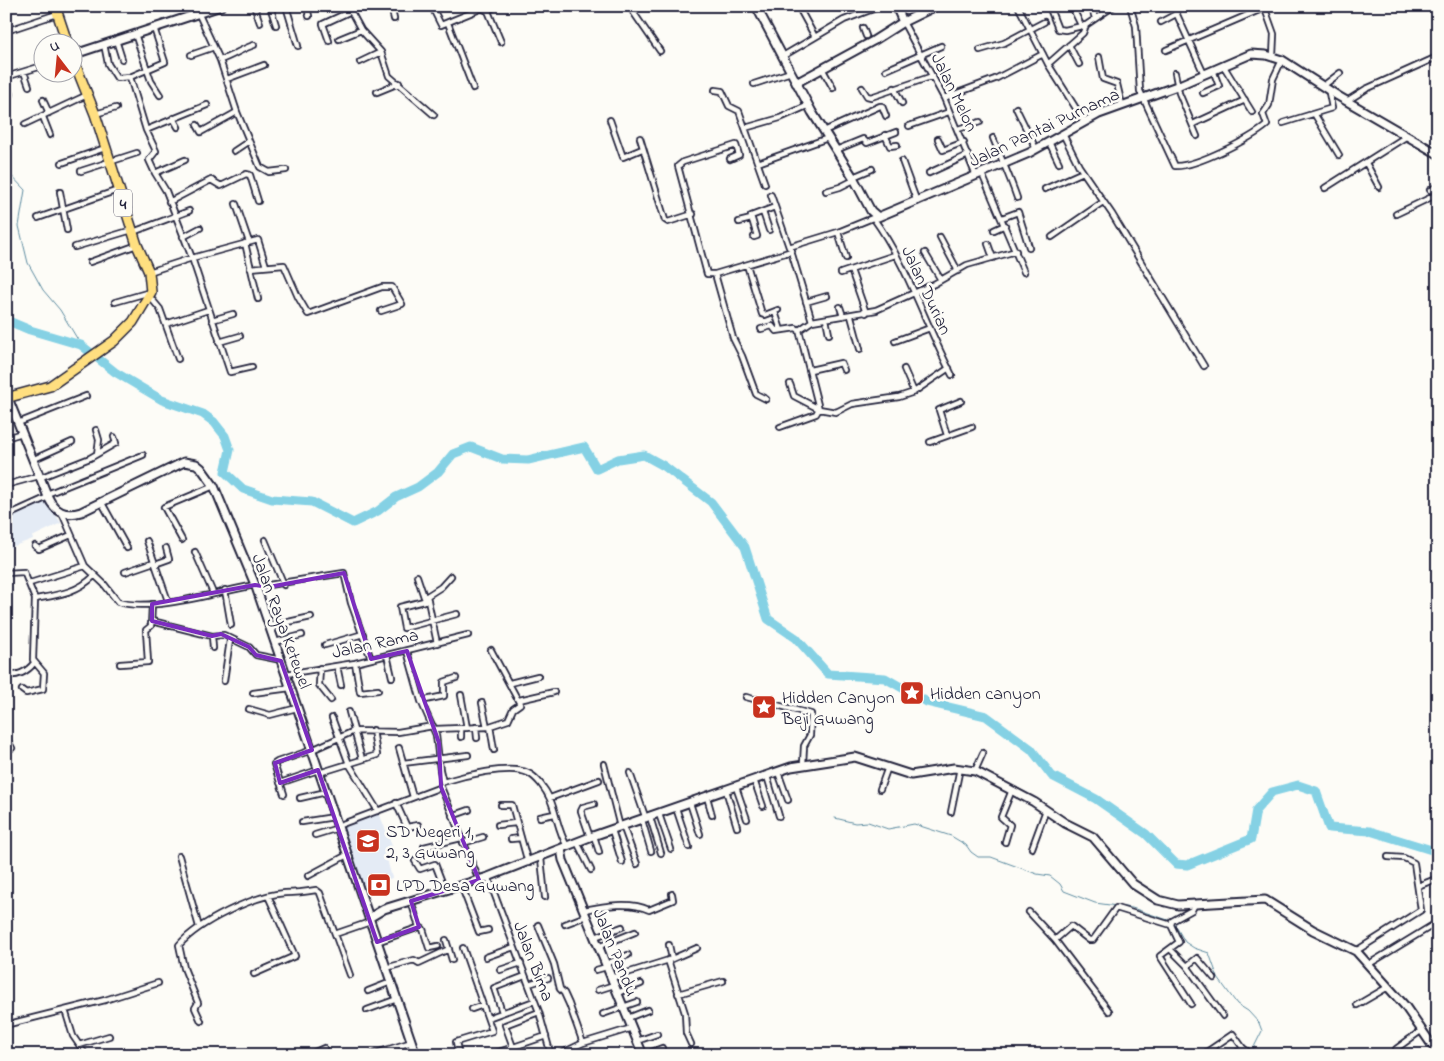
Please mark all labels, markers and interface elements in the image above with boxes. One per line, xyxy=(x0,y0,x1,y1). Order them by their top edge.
north arrow xyxy=(32,32,82,82)
text: U xyxy=(48,36,62,58)
street label: Jalan Melon xyxy=(923,49,984,137)
street label: Jalan Pantai Purnama xyxy=(965,82,1124,175)
road number: 4 xyxy=(114,190,132,217)
street label: Jalan Durian xyxy=(893,242,957,340)
street label: Jalan Raya Ketewel xyxy=(244,550,317,693)
street label: Jalan Rama xyxy=(330,623,421,667)
place icon: Hidden canyon xyxy=(899,680,925,706)
place label: Hidden canyon xyxy=(930,682,1041,708)
place label: Hidden Canyon Beji Guwang xyxy=(781,686,895,734)
place icon: Hidden Canyon Beji Guwang xyxy=(751,694,777,720)
place label: SD Negeri 1, 2, 3 Guwang xyxy=(386,820,475,868)
school or university icon: SD Negeri 1, 2, 3 Guwang xyxy=(355,828,381,854)
bank icon: LPD Desa Guwang xyxy=(366,872,392,898)
place label: LPD Desa Guwang xyxy=(396,874,534,901)
street label: Jalan Pandu xyxy=(585,905,644,1001)
street label: Jalan Bima xyxy=(505,918,559,1005)

